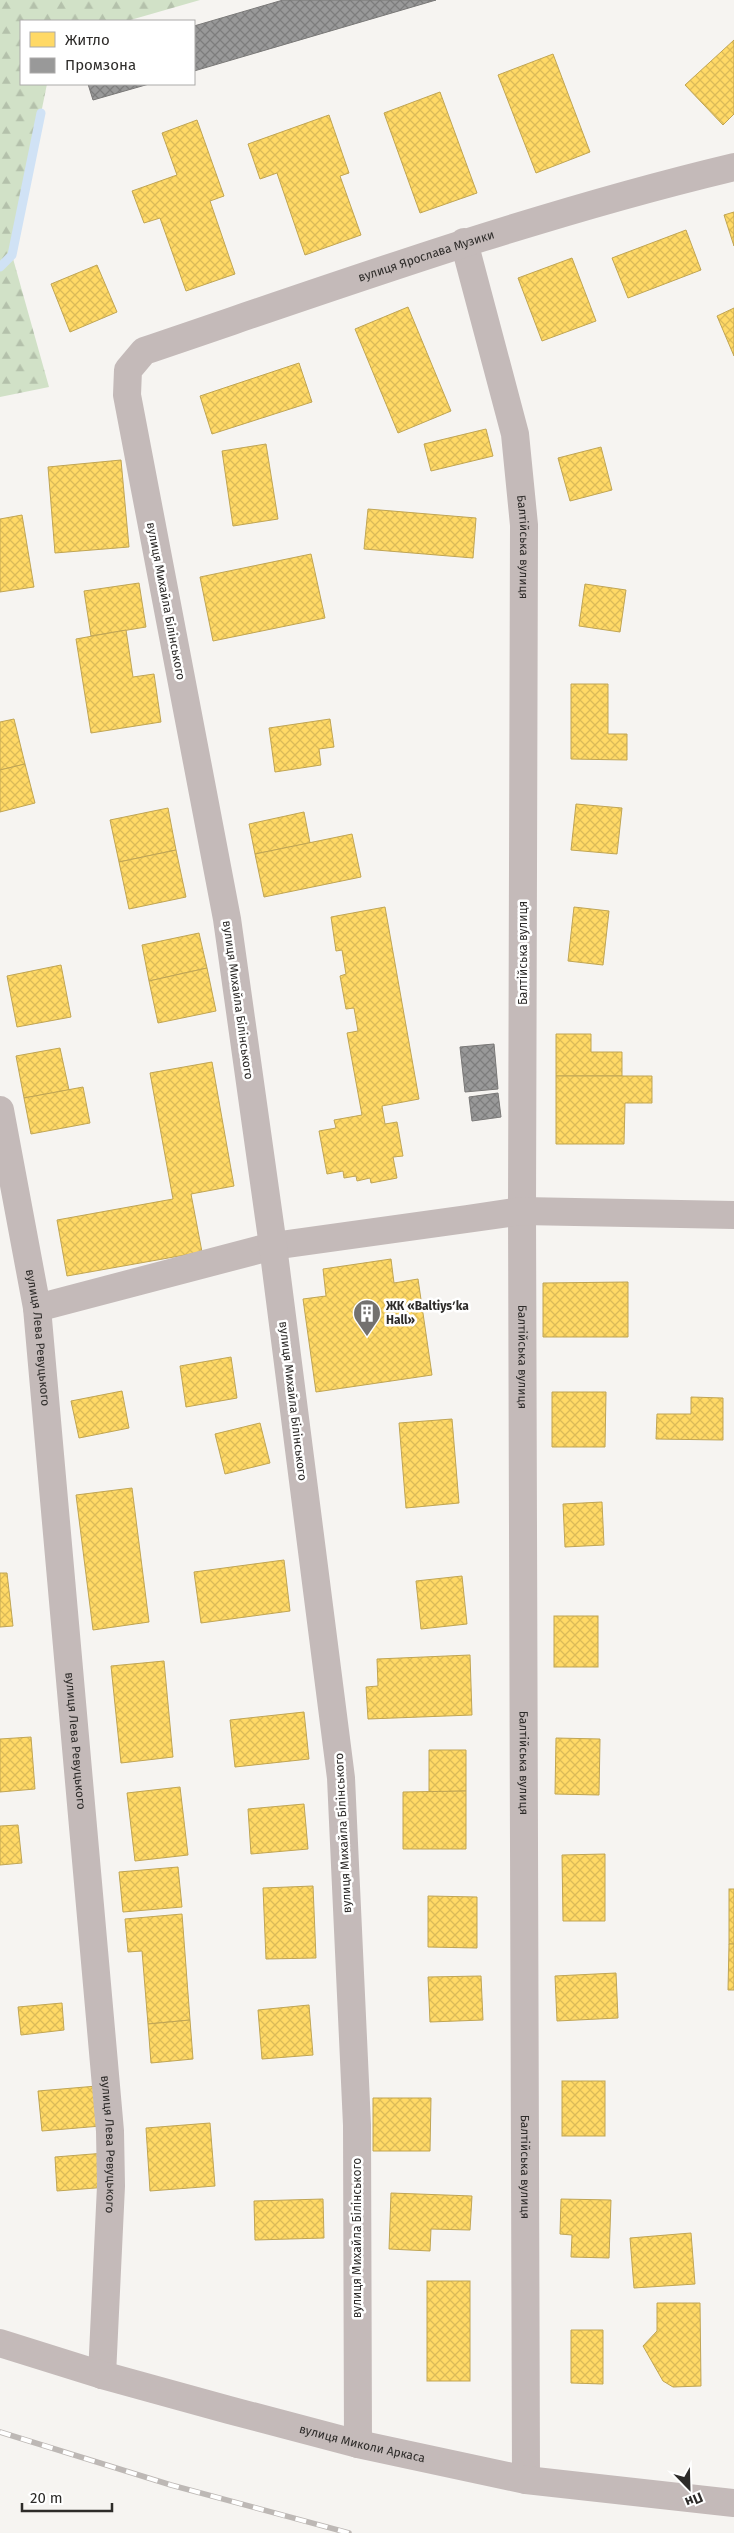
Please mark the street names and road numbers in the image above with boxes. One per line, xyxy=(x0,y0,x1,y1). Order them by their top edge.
street label: вулиця Ярослава Музики xyxy=(356,227,496,285)
street label: Балтійська вулиця xyxy=(514,494,531,599)
street label: вулиця Михайла Білінського xyxy=(144,521,188,681)
street label: Балтійська вулиця xyxy=(516,901,530,1005)
street label: вулиця Михайла Білінського xyxy=(220,920,256,1080)
street label: вулиця Лева Ревуцького xyxy=(23,1268,53,1407)
street label: Балтійська вулиця xyxy=(515,1305,530,1409)
street label: вулиця Михайла Білінського xyxy=(276,1321,310,1481)
street label: вулиця Лева Ревуцького xyxy=(62,1671,88,1810)
street label: Балтійська вулиця xyxy=(517,1711,531,1815)
street label: вулиця Михайла Білінського xyxy=(332,1753,354,1913)
street label: вулиця Лева Ревуцького xyxy=(98,2075,118,2214)
street label: Балтійська вулиця xyxy=(518,2115,532,2219)
street label: вулиця Михайла Білінського xyxy=(350,2158,364,2318)
street label: вулиця Миколи Аркаса xyxy=(298,2422,426,2465)

